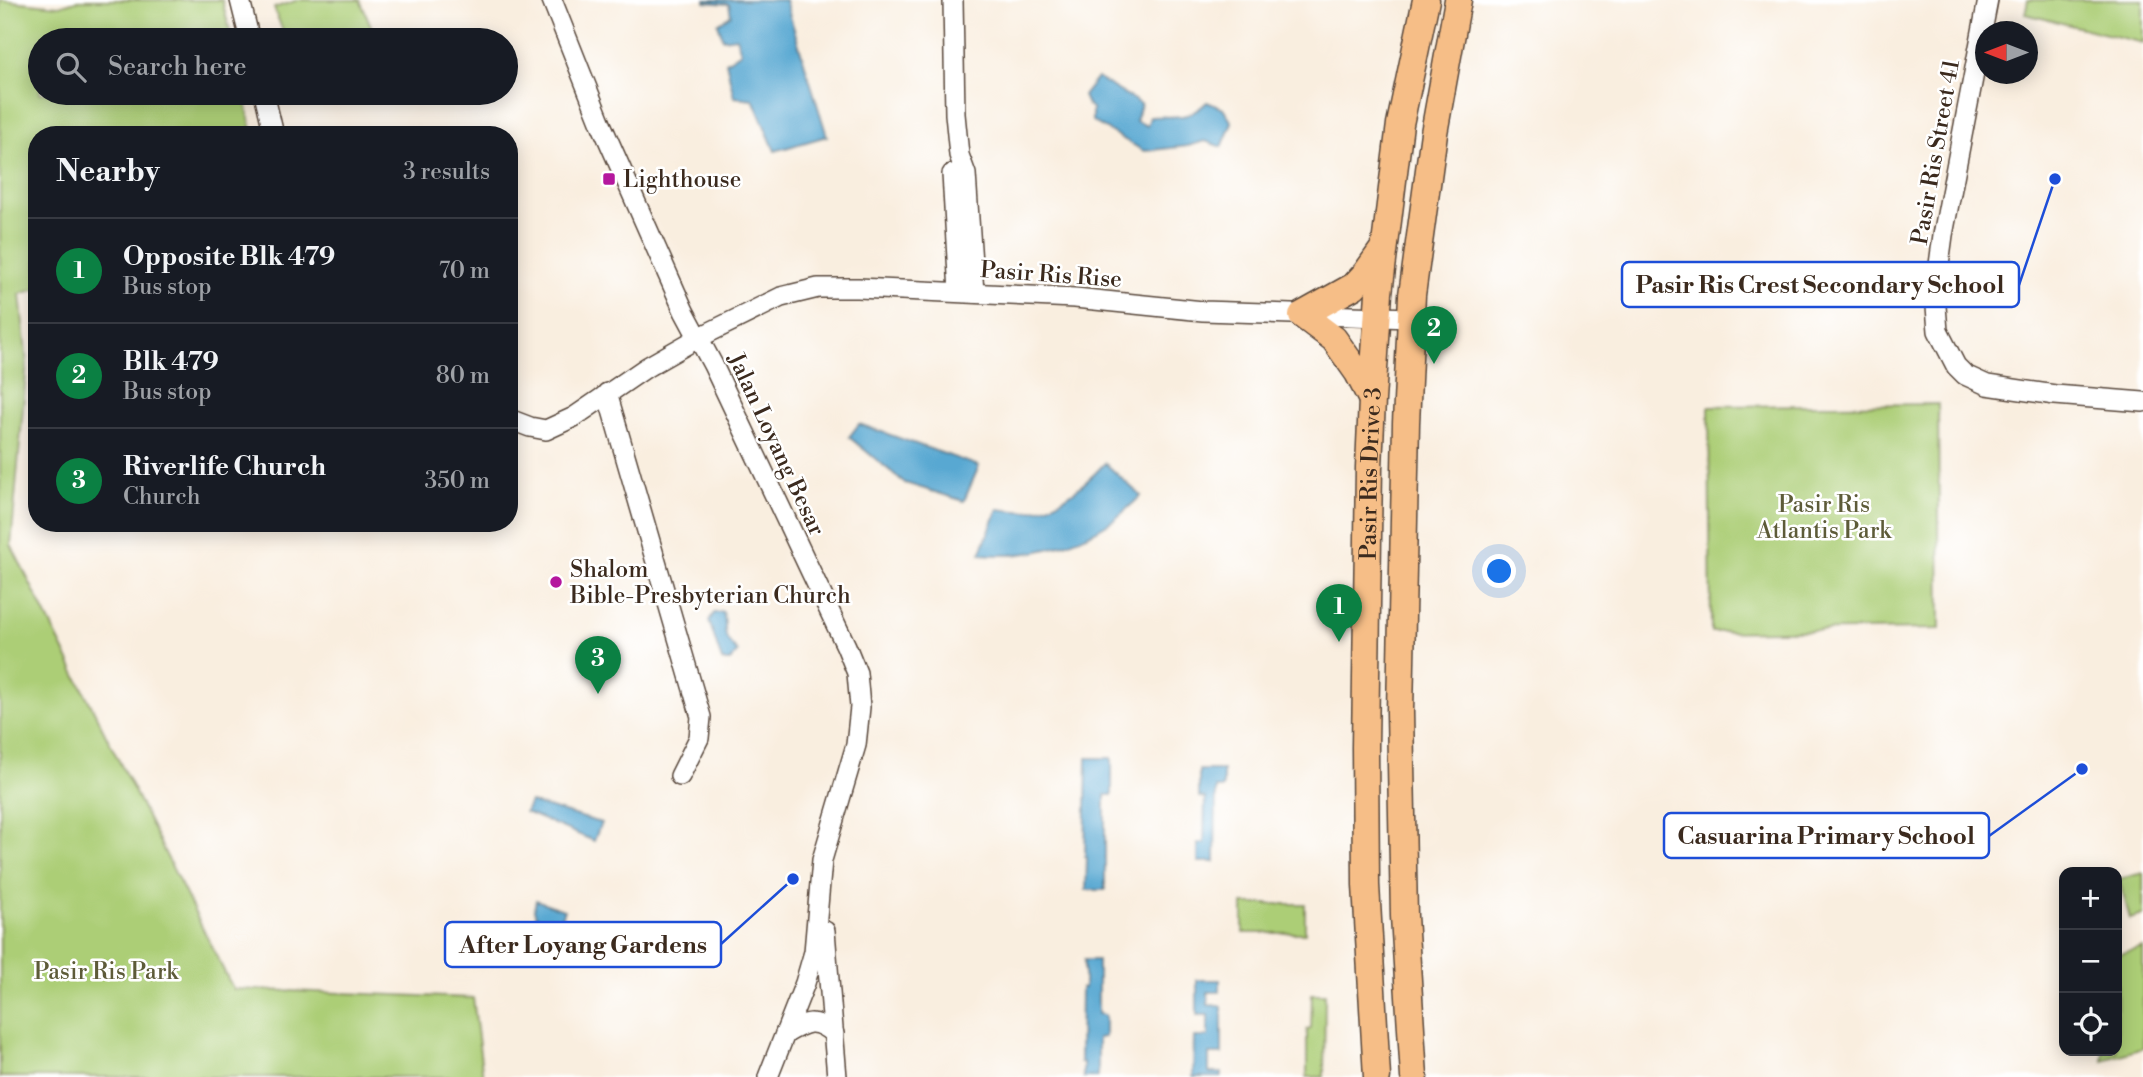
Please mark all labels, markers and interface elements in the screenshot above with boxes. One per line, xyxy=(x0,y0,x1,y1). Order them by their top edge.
north arrow xyxy=(1975,21,2038,84)
search box xyxy=(28,28,518,105)
icon: search xyxy=(52,48,90,86)
text: Search here xyxy=(108,51,247,83)
street label: Pasir Ris Street 41 xyxy=(1906,57,1966,247)
text: Nearby xyxy=(56,153,160,191)
text: 3 results xyxy=(403,158,490,186)
place label: Lighthouse xyxy=(623,166,741,194)
marker: Lighthouse xyxy=(601,171,617,187)
text: Opposite Blk 479 xyxy=(123,241,335,273)
street label: Pasir Ris Rise xyxy=(979,256,1123,294)
text: 1 xyxy=(73,257,85,285)
text: 70 m xyxy=(439,257,490,285)
callout: Pasir Ris Crest Secondary School xyxy=(1622,262,2019,307)
text: Pasir Ris Crest Secondary School xyxy=(1636,271,2005,301)
text: Bus stop xyxy=(123,273,211,301)
pin: 2 xyxy=(1411,306,1457,364)
text: Blk 479 xyxy=(123,346,219,378)
street label: Jalan Loyang Besar xyxy=(721,348,831,540)
text: 2 xyxy=(72,362,86,390)
text: 80 m xyxy=(436,362,490,390)
text: Bus stop xyxy=(123,378,211,406)
street label: Pasir Ris Drive 3 xyxy=(1355,386,1388,560)
text: Riverlife Church xyxy=(123,451,326,483)
text: 3 xyxy=(72,467,86,495)
text: 350 m xyxy=(424,467,490,495)
text: Church xyxy=(123,483,200,511)
park label: Pasir Ris Atlantis Park xyxy=(1756,491,1892,545)
your location xyxy=(1482,554,1516,588)
place label: Shalom Bible-Presbyterian Church xyxy=(569,556,851,610)
marker: Shalom Bible-Presbyterian Church xyxy=(548,574,564,590)
pin: 1 xyxy=(1316,584,1362,642)
pin: 3 xyxy=(575,636,621,694)
callout: Casuarina Primary School xyxy=(1664,813,1989,858)
text: Casuarina Primary School xyxy=(1677,822,1975,852)
map controls xyxy=(2059,867,2122,1056)
button: + xyxy=(2059,867,2122,930)
callout: After Loyang Gardens xyxy=(445,922,721,967)
button: − xyxy=(2059,930,2122,993)
text: After Loyang Gardens xyxy=(458,931,707,961)
park label: Pasir Ris Park xyxy=(34,958,179,986)
button: locate xyxy=(2059,993,2122,1056)

